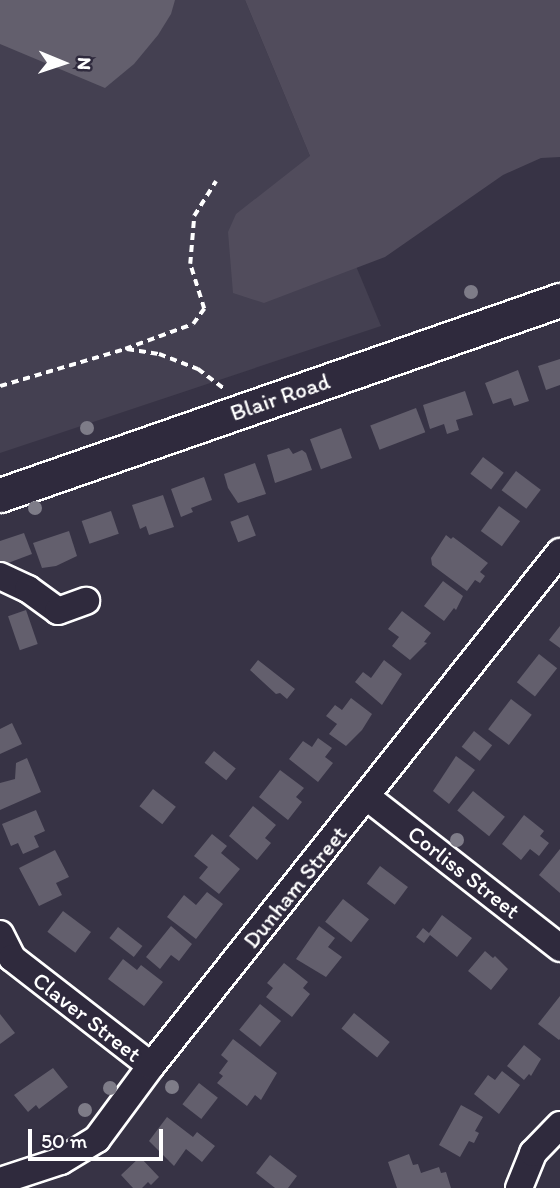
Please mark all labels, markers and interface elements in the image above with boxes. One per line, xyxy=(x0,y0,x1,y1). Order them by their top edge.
north arrow xyxy=(28,28,98,98)
text: N xyxy=(73,57,96,71)
street label: Blair Road xyxy=(227,367,333,427)
street label: Dunham Street xyxy=(237,820,353,954)
street label: Corliss Street xyxy=(402,820,526,924)
street label: Claver Street xyxy=(27,966,147,1068)
scale bar xyxy=(32,1114,166,1158)
text: 50 m xyxy=(41,1128,87,1153)

